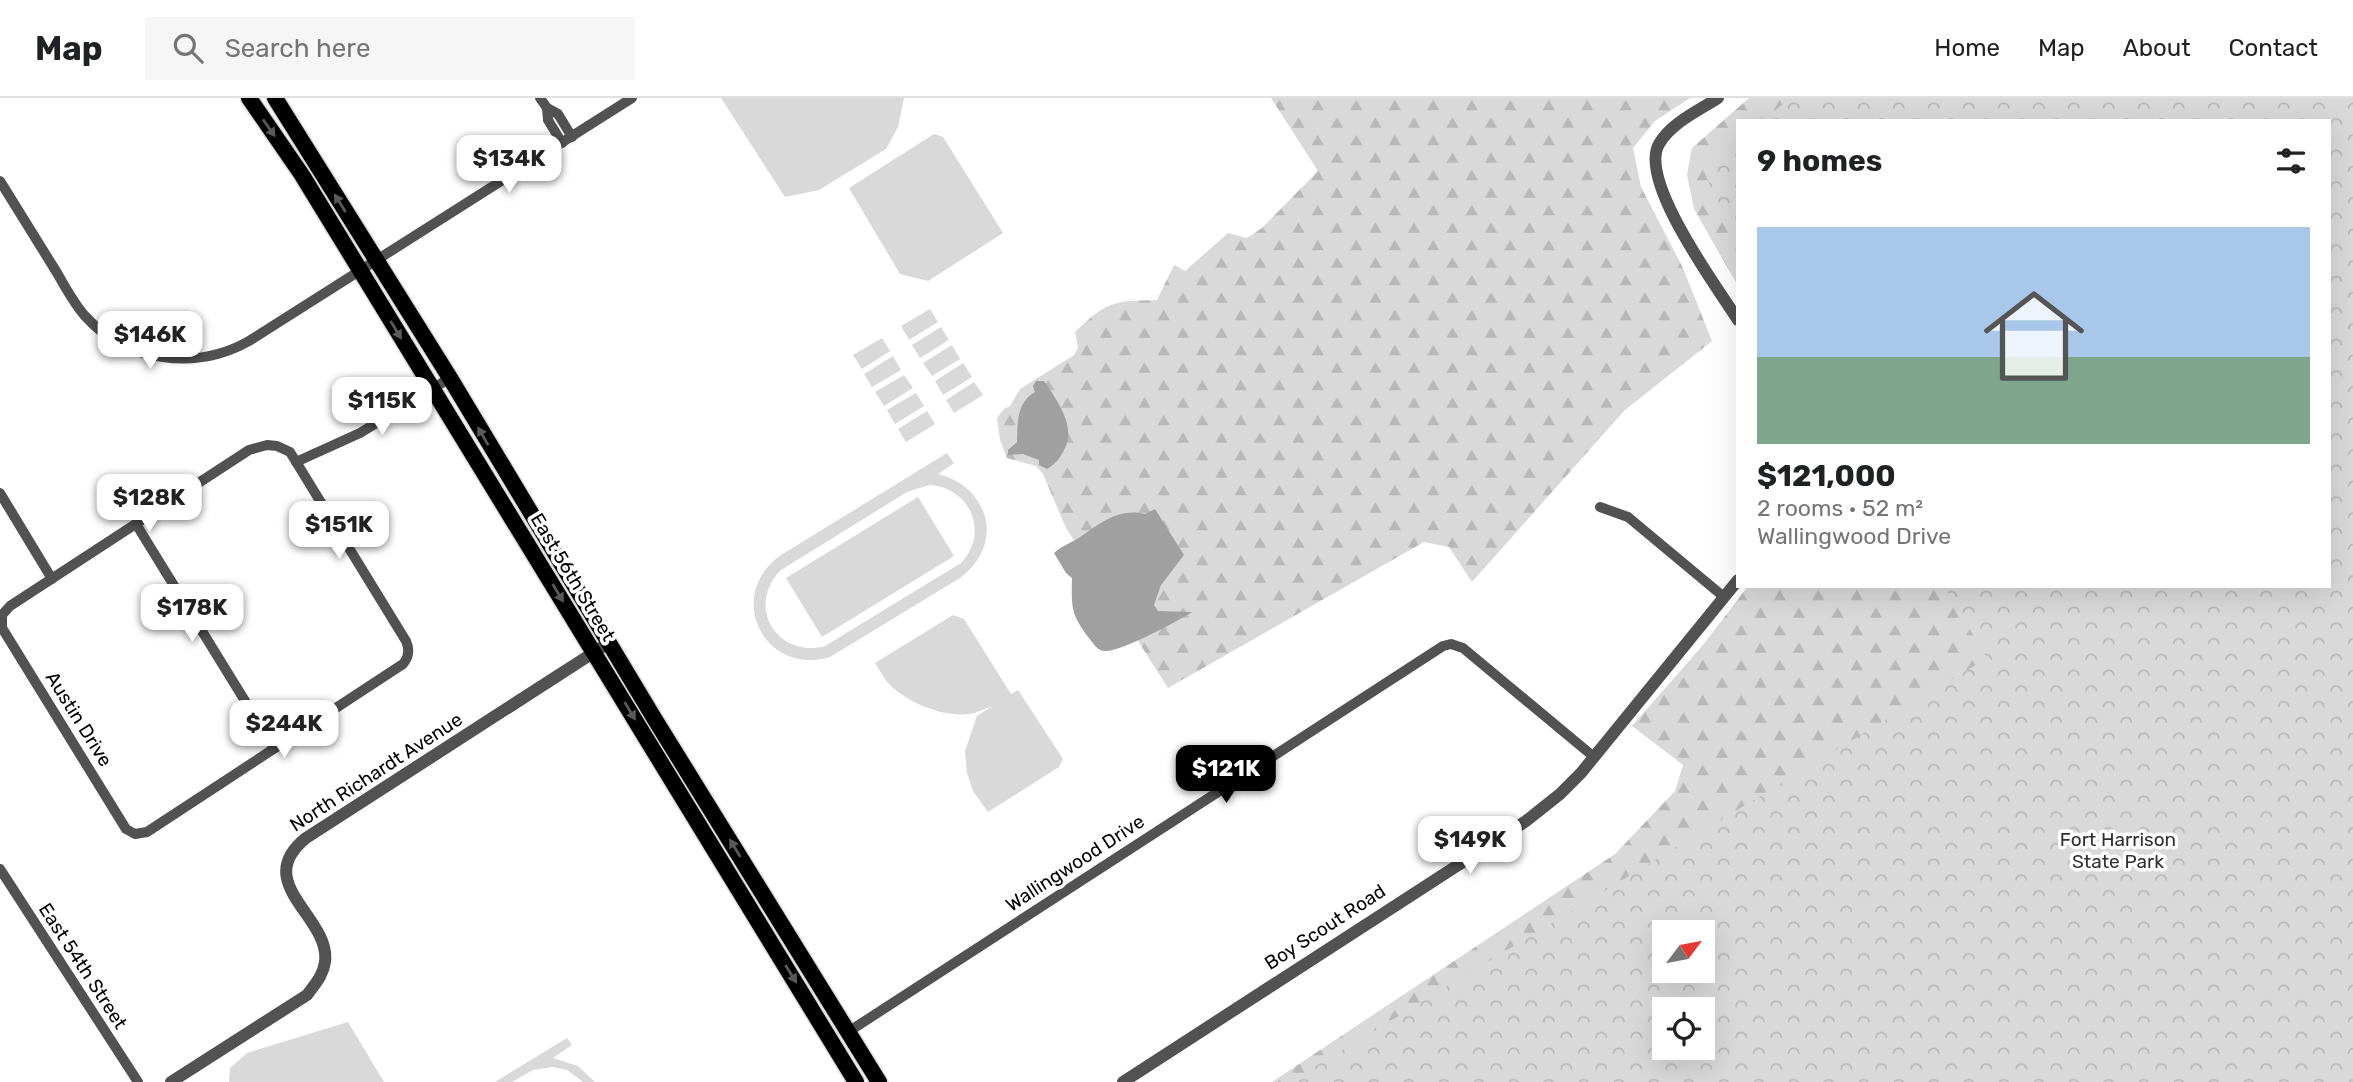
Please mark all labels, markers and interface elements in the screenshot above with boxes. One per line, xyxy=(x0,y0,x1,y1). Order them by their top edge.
search box xyxy=(145,17,635,80)
text: Map xyxy=(35,29,103,68)
icon: search xyxy=(169,29,207,67)
text: Search here xyxy=(225,33,370,64)
text: Home xyxy=(1934,34,2000,62)
text: Map xyxy=(2038,34,2085,62)
text: About xyxy=(2123,34,2191,62)
text: Contact xyxy=(2229,34,2318,62)
one-way arrow xyxy=(262,119,276,137)
pin: $134K xyxy=(460,136,558,195)
icon: filters xyxy=(2272,142,2310,180)
text: 9 homes xyxy=(1757,143,1882,179)
text: $134K xyxy=(473,144,545,172)
one-way arrow xyxy=(334,194,347,213)
icon: home xyxy=(1971,273,2097,399)
pin: $146K xyxy=(101,312,199,371)
text: $146K xyxy=(114,320,186,348)
one-way arrow xyxy=(389,321,402,340)
pin: $115K xyxy=(333,378,431,437)
text: $115K xyxy=(348,386,416,414)
one-way arrow xyxy=(477,426,490,445)
text: $121,000 xyxy=(1757,458,1896,494)
pin: $128K xyxy=(100,474,198,534)
text: $128K xyxy=(113,483,185,511)
text: 2 rooms · 52 m² xyxy=(1757,494,1923,522)
pin: $151K xyxy=(290,502,388,561)
street label: East 56th Street xyxy=(526,509,621,646)
text: $151K xyxy=(305,510,373,538)
text: Wallingwood Drive xyxy=(1757,522,1951,550)
pin: $178K xyxy=(143,584,241,644)
one-way arrow xyxy=(552,584,565,603)
text: $178K xyxy=(157,593,227,621)
street label: Austin Drive xyxy=(41,667,117,771)
pin: $244K xyxy=(235,700,333,760)
one-way arrow xyxy=(624,702,636,721)
street label: North Richardt Avenue xyxy=(285,708,467,836)
text: $244K xyxy=(246,709,322,737)
pin: $121K xyxy=(1177,746,1275,805)
text: $121K xyxy=(1192,754,1260,782)
street label: Wallingwood Drive xyxy=(1001,810,1149,916)
pin: $149K xyxy=(1421,816,1519,876)
text: $149K xyxy=(1434,825,1506,853)
park label: Fort Harrison State Park xyxy=(2060,828,2176,873)
one-way arrow xyxy=(729,838,742,857)
street label: Boy Scout Road xyxy=(1260,879,1390,975)
street label: East 54th Street xyxy=(34,899,133,1034)
north arrow xyxy=(1652,920,1715,984)
map controls xyxy=(1652,920,1715,1060)
one-way arrow xyxy=(784,964,797,984)
button: locate xyxy=(1652,997,1715,1060)

